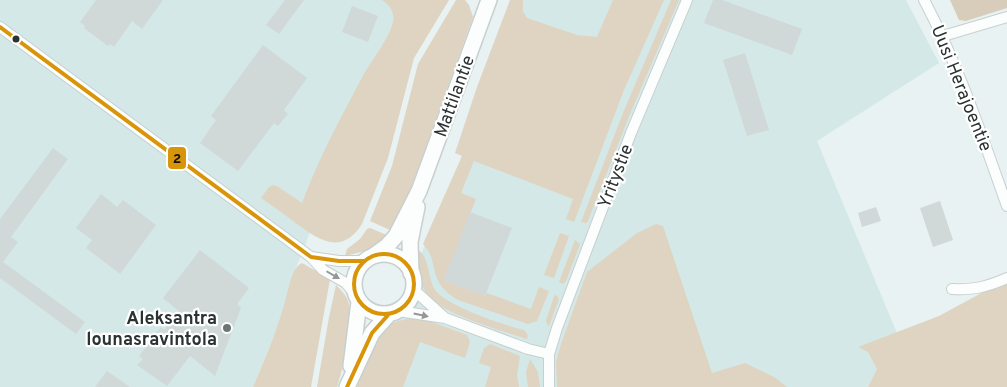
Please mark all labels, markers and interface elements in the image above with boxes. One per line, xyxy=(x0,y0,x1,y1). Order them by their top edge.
street label: Uusi Herajoentie xyxy=(925,22,996,155)
unlabelled marker xyxy=(11,34,21,44)
street label: Mattilantie xyxy=(430,52,481,141)
street label: Yritystie xyxy=(594,141,639,212)
line badge: 2 xyxy=(167,146,187,170)
text: 2 xyxy=(173,151,181,168)
one-way arrow xyxy=(327,271,340,280)
place label: Aleksantra lounasravintola xyxy=(86,308,217,352)
one-way arrow xyxy=(414,311,429,319)
marker: Aleksantra lounasravintola xyxy=(221,322,233,334)

